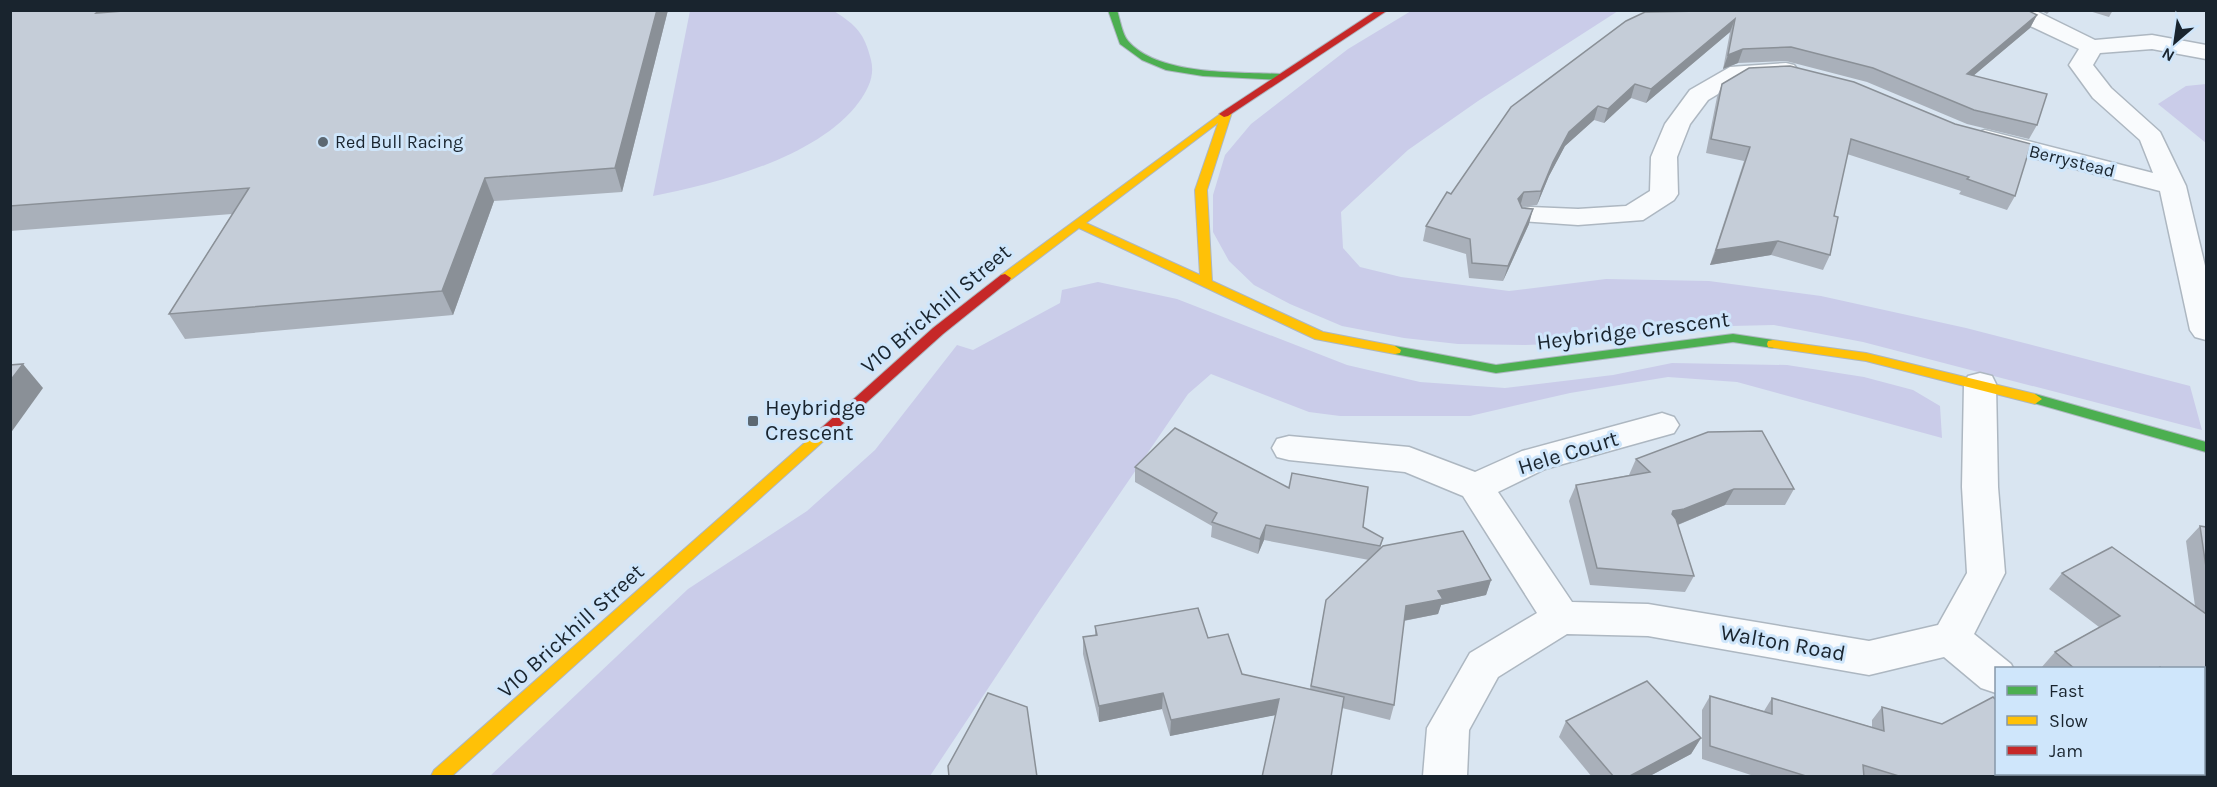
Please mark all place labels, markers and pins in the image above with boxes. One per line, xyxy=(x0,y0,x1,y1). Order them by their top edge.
place label: Red Bull Racing xyxy=(335,131,463,153)
marker: Red Bull Racing xyxy=(316,135,330,149)
place label: Heybridge Crescent xyxy=(765,395,866,446)
marker: Heybridge Crescent xyxy=(746,414,760,428)

